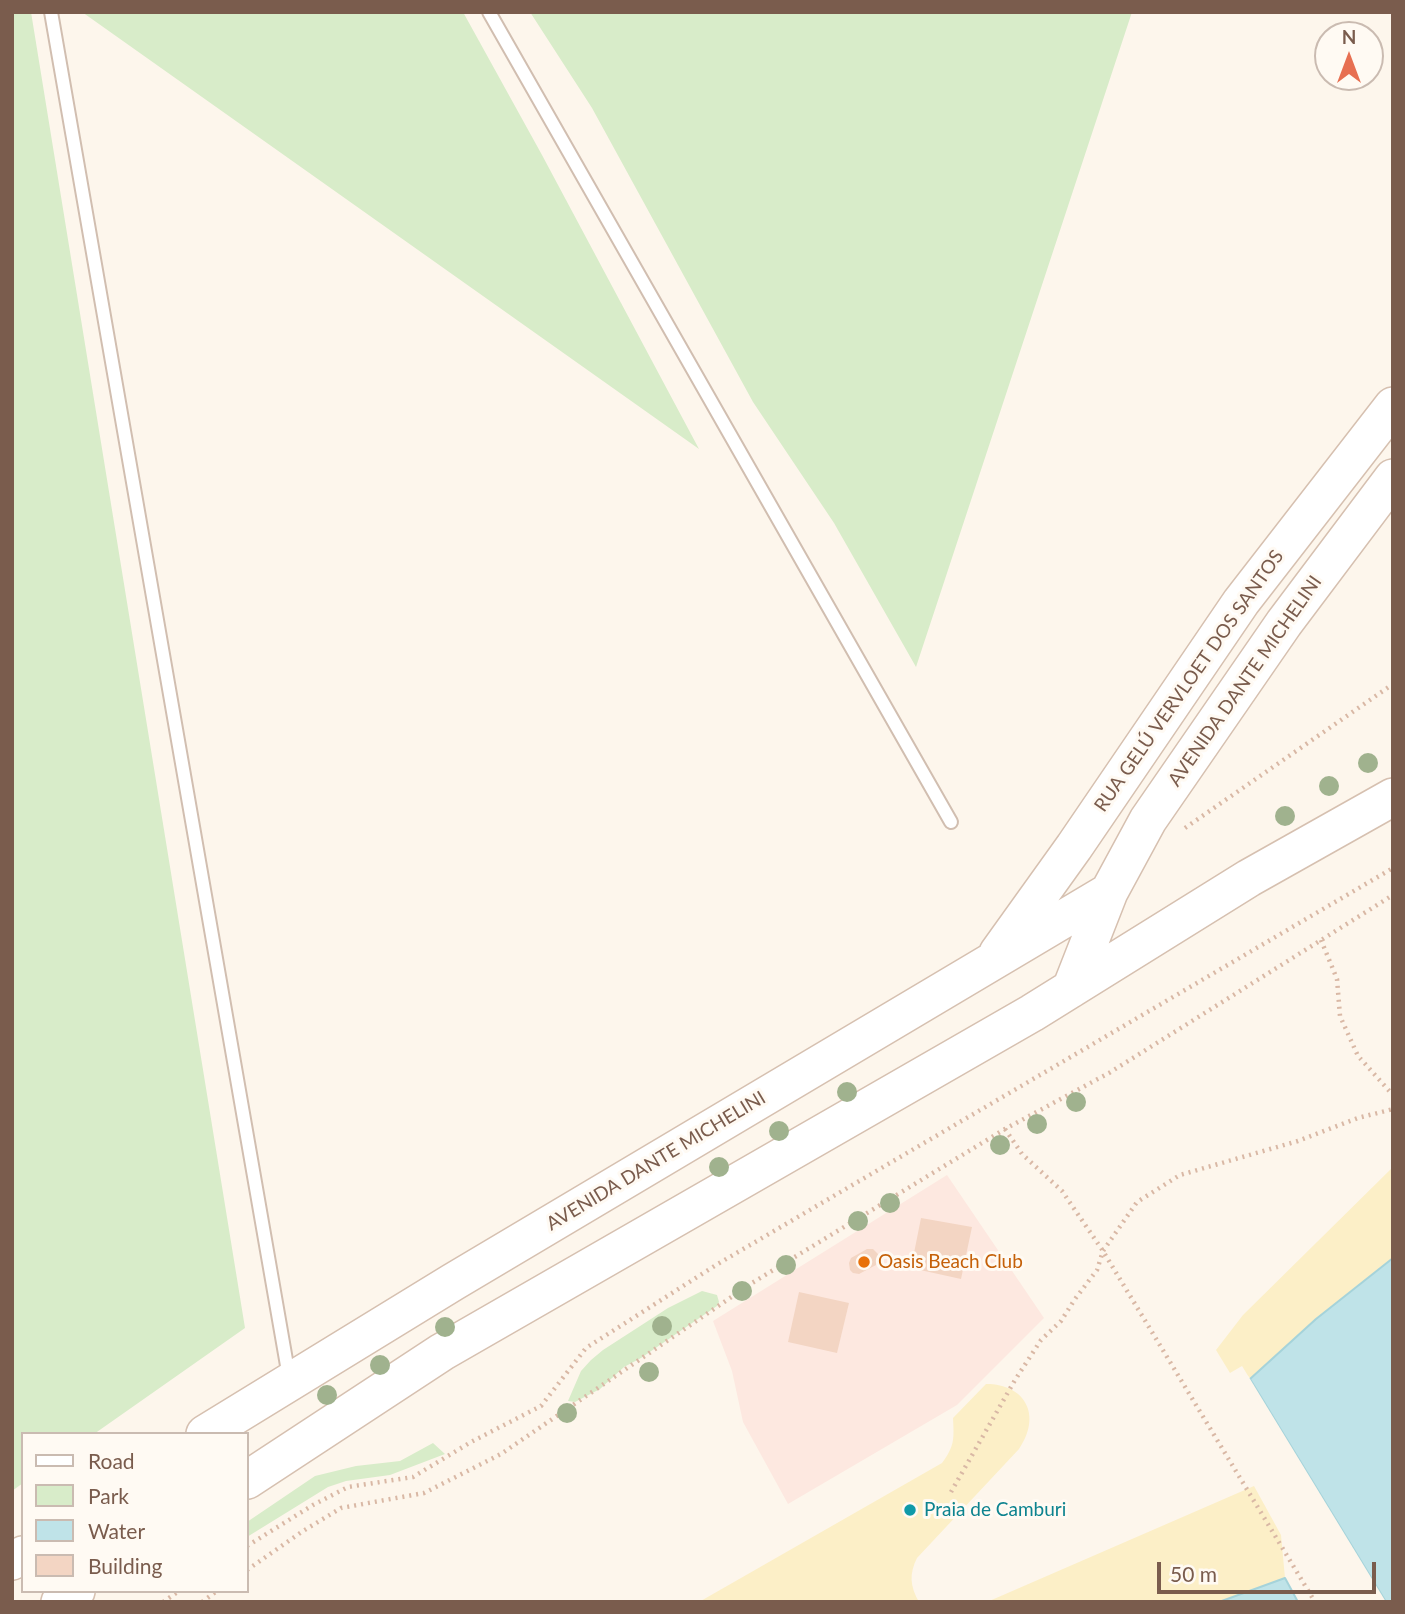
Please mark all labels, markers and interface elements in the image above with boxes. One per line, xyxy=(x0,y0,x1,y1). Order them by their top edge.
north arrow xyxy=(1314,21,1384,91)
text: N xyxy=(1342,25,1356,48)
street label: RUA GELÚ VERVLOET DOS SANTOS xyxy=(1090,546,1288,816)
street label: AVENIDA DANTE MICHELINI xyxy=(1163,571,1327,791)
street label: AVENIDA DANTE MICHELINI xyxy=(542,1086,770,1236)
place label: Oasis Beach Club xyxy=(878,1251,1023,1273)
marker: Oasis Beach Club xyxy=(856,1254,872,1270)
legend xyxy=(21,1432,248,1593)
text: Road xyxy=(88,1448,135,1473)
text: Park xyxy=(88,1483,129,1508)
place label: Praia de Camburi xyxy=(924,1499,1066,1521)
marker: Praia de Camburi xyxy=(902,1502,918,1518)
text: Water xyxy=(88,1518,145,1543)
scale bar xyxy=(1160,1548,1379,1592)
text: Building xyxy=(88,1553,163,1578)
text: 50 m xyxy=(1170,1561,1217,1586)

